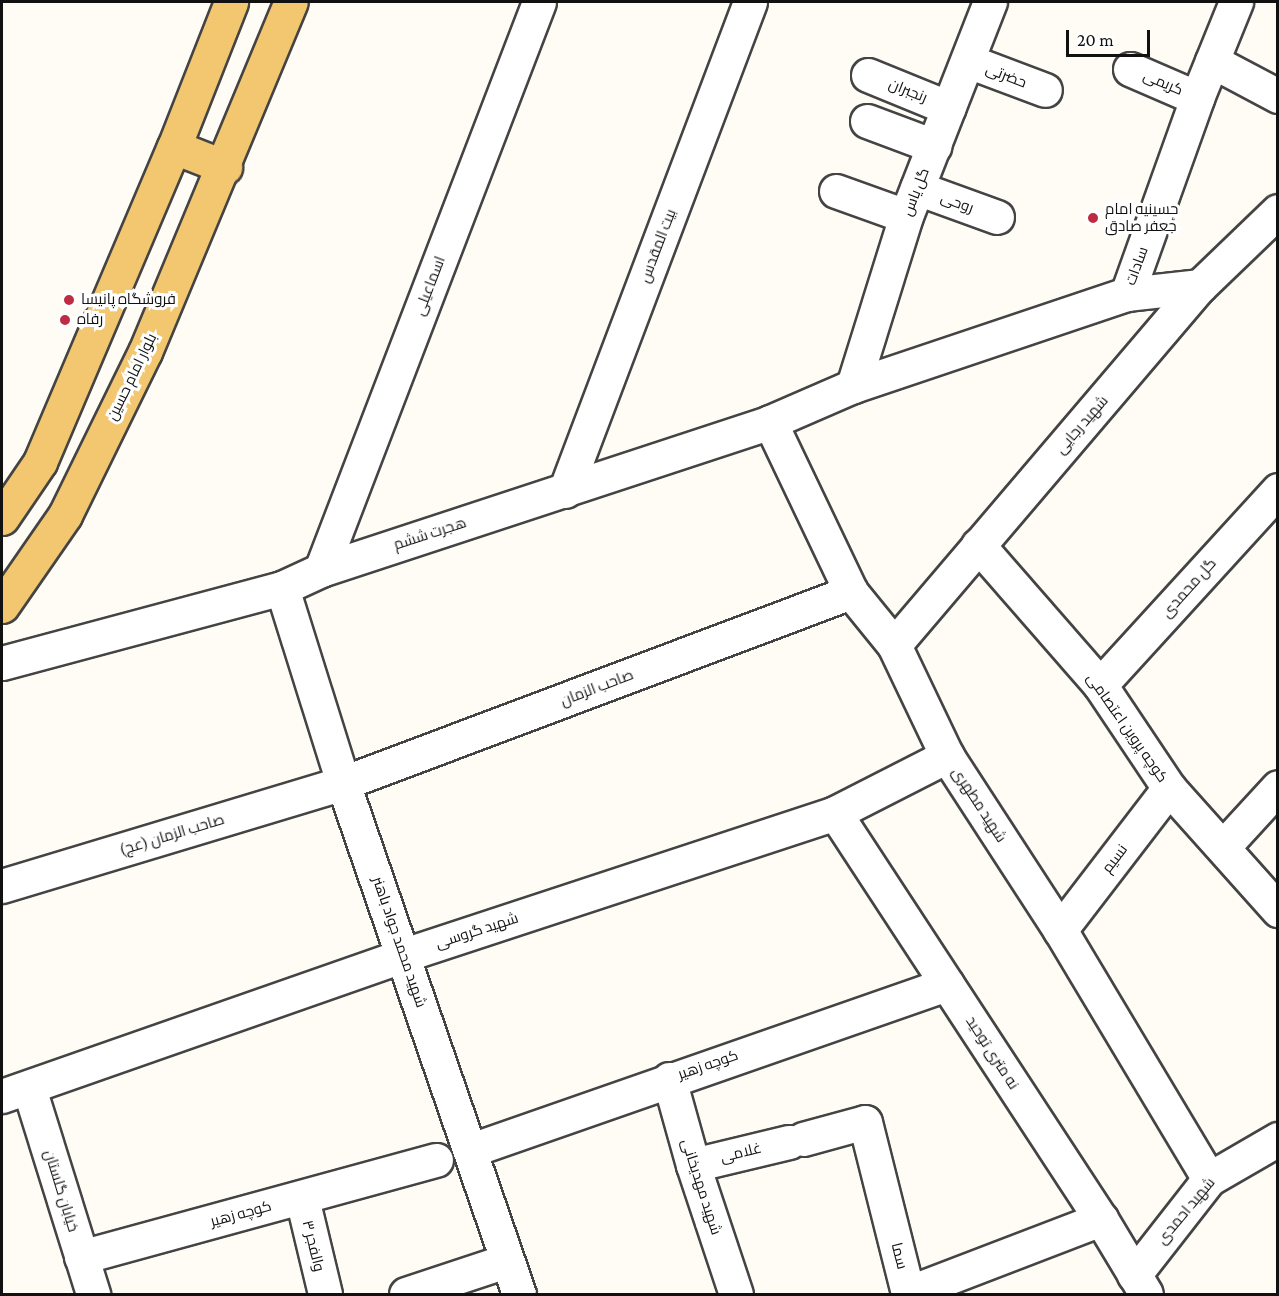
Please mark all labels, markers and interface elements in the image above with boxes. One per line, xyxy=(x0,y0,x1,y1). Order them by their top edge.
scale bar xyxy=(1069,18,1153,56)
text: 20 m xyxy=(1077,30,1114,50)
street label: حضرتی xyxy=(983,60,1029,92)
street label: کریمی xyxy=(1140,67,1186,99)
street label: رنجبران xyxy=(886,75,930,107)
street label: گل یاس xyxy=(899,165,933,219)
street label: روحی xyxy=(938,189,976,217)
place label: حسینیه امام جعفر صادق xyxy=(1105,200,1178,235)
street label: بیت المقدس xyxy=(636,207,680,285)
marker: حسینیه امام جعفر صادق xyxy=(1086,211,1100,225)
street label: سادات xyxy=(1122,244,1152,288)
street label: اسماعیلی xyxy=(410,254,450,318)
place label: فروشگاه پانیسا xyxy=(81,291,176,309)
marker: فروشگاه پانیسا xyxy=(62,293,76,307)
place label: رفاه xyxy=(77,311,103,329)
marker: رفاه xyxy=(58,313,72,327)
street label: بلوار امام حسین xyxy=(103,331,161,423)
street label: شهید رجایی xyxy=(1052,392,1112,458)
street label: هجرت ششم xyxy=(391,514,469,554)
street label: گل محمدی xyxy=(1158,555,1220,621)
street label: صاحب الزمان xyxy=(558,666,636,710)
street label: کوچه پروین اعتصامی xyxy=(1083,670,1171,786)
street label: شهید مطهری xyxy=(948,764,1010,846)
street label: صاحب الزمان (عج) xyxy=(117,811,227,859)
street label: نسیم xyxy=(1098,841,1132,877)
street label: شهید محمد جواد باهنر xyxy=(368,874,430,1010)
street label: شهید گروسی xyxy=(433,909,521,953)
street label: نه متری توحید xyxy=(962,1013,1022,1093)
street label: کوچه زهیر xyxy=(675,1046,741,1084)
street label: شهید مهدیخانی xyxy=(677,1137,725,1237)
street label: غلامی xyxy=(719,1139,763,1167)
street label: خیابان گلستان xyxy=(40,1148,82,1234)
street label: شهید احمدی xyxy=(1153,1174,1219,1248)
street label: کوچه زهیر xyxy=(208,1197,274,1231)
street label: والفجر ۳ xyxy=(298,1218,328,1274)
street label: سما xyxy=(887,1241,911,1271)

